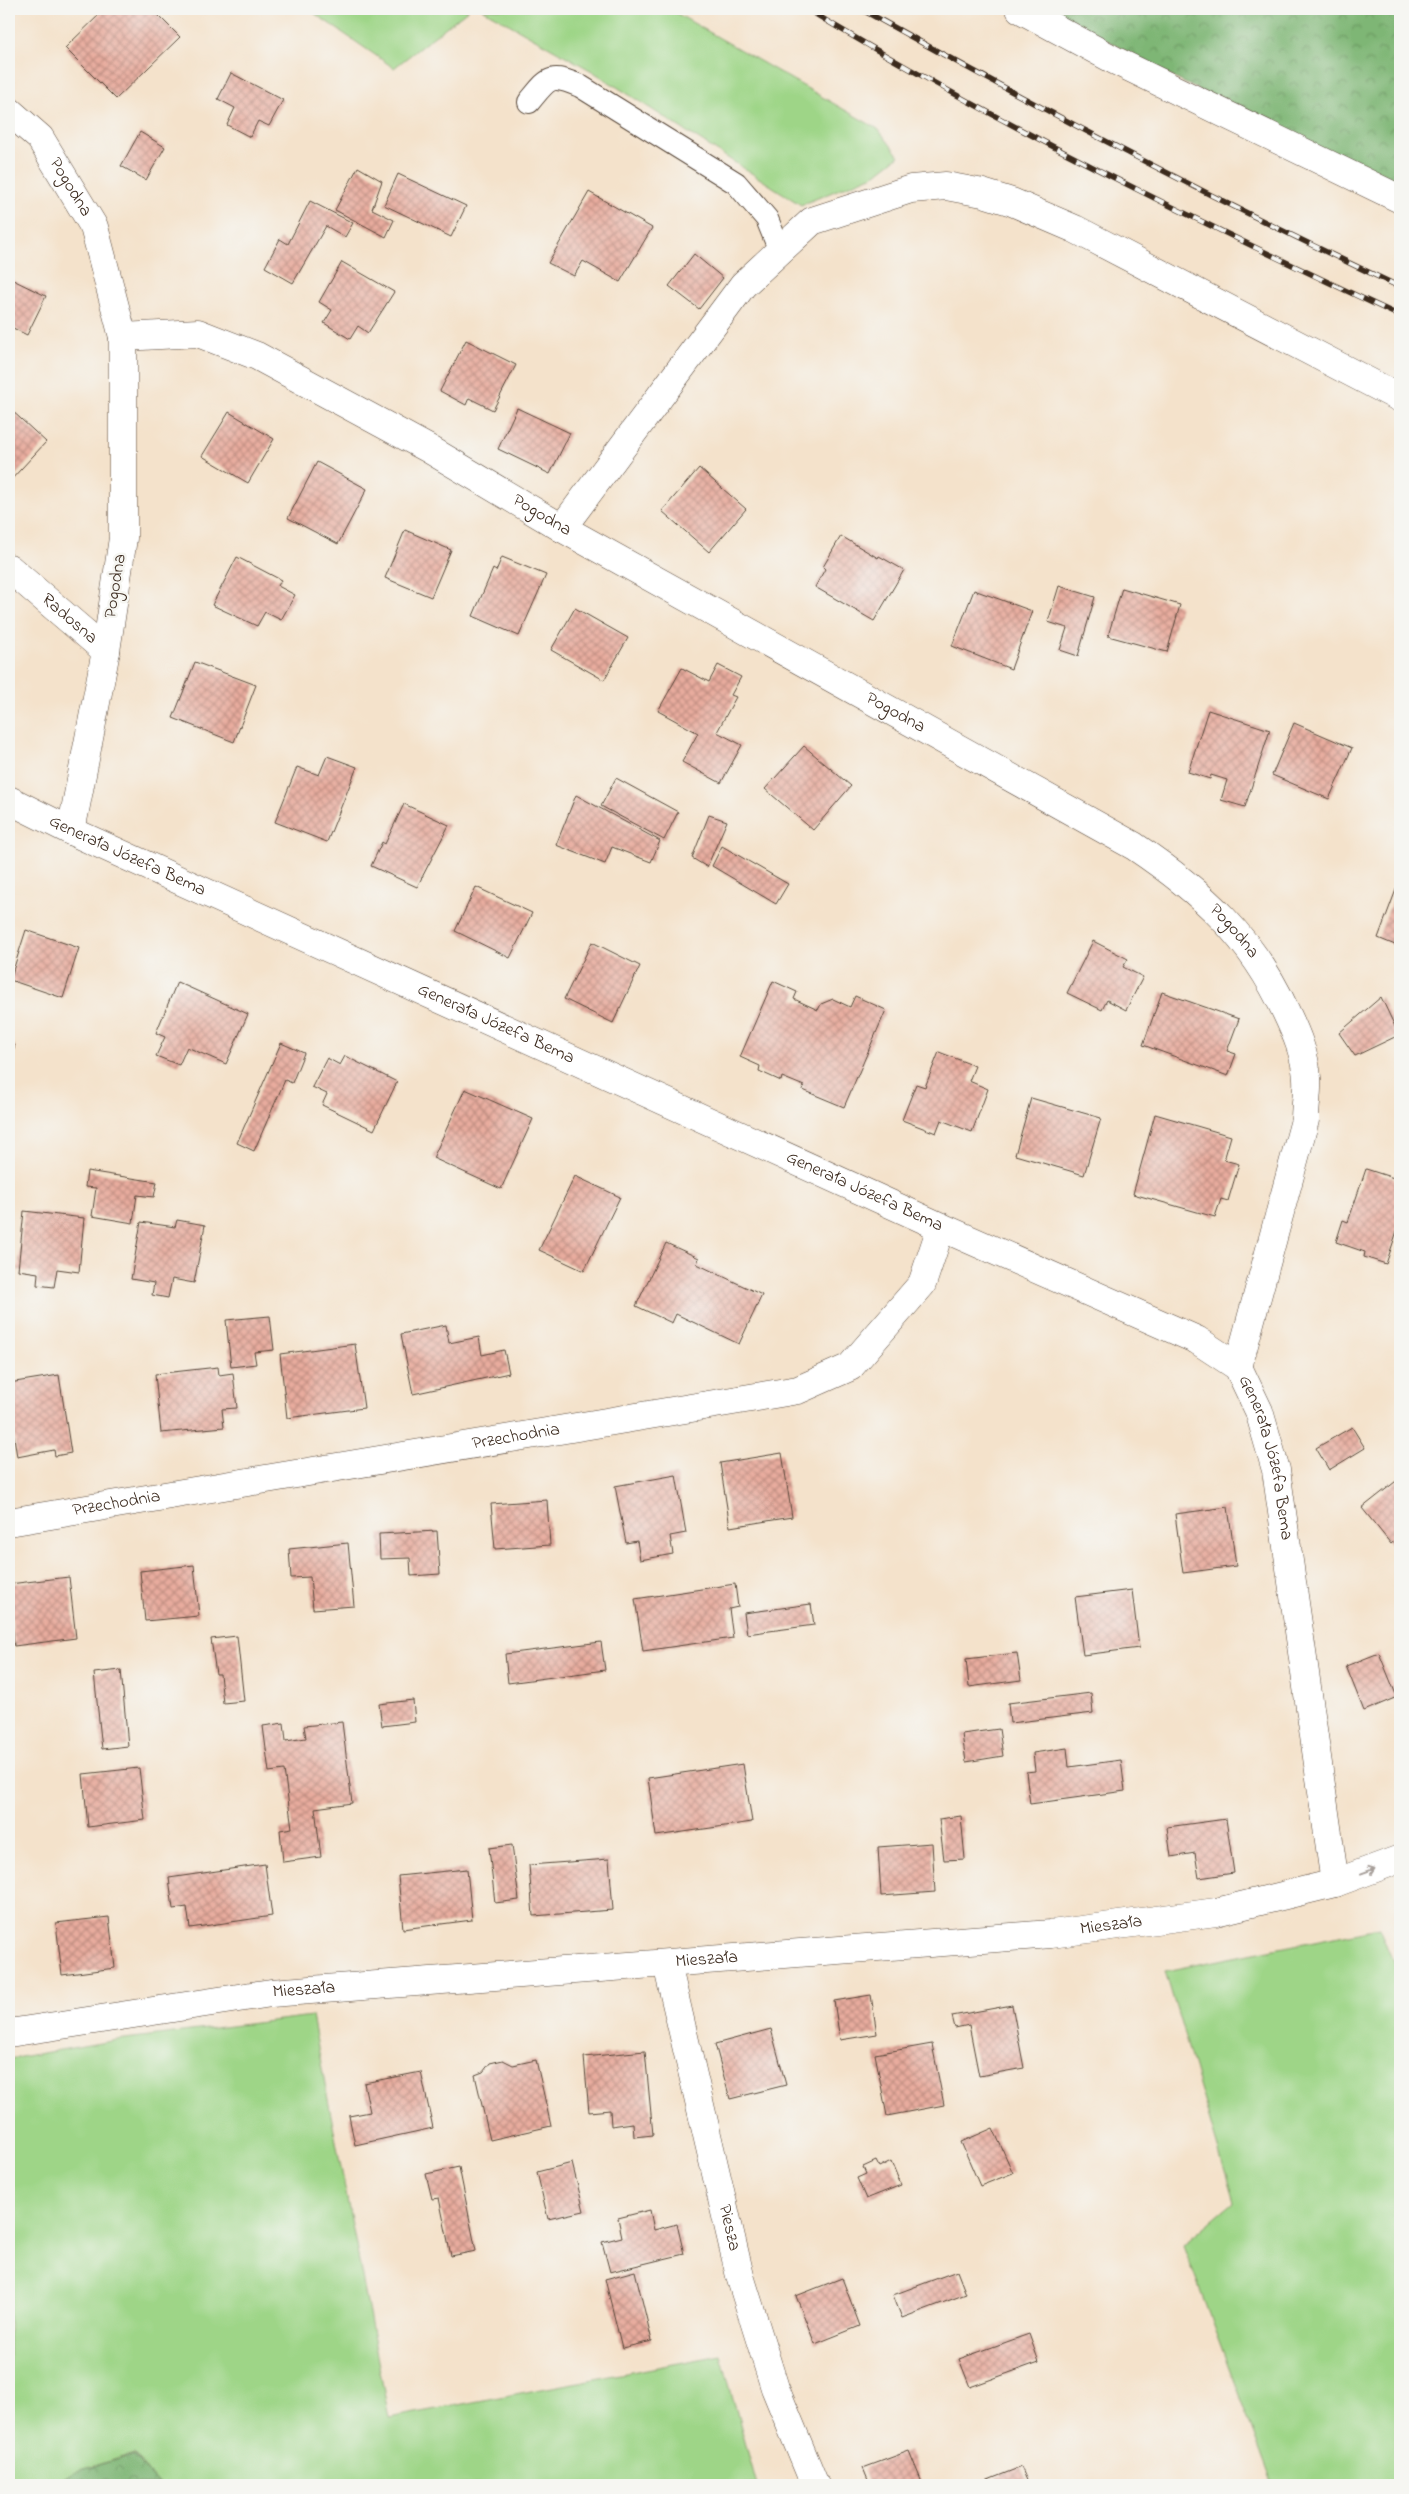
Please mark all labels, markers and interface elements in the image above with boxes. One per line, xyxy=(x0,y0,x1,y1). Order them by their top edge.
street label: Pogodna xyxy=(42,153,98,222)
street label: Pogodna xyxy=(507,488,576,544)
street label: Pogodna xyxy=(98,552,135,620)
street label: Radosna xyxy=(35,588,103,651)
street label: Pogodna xyxy=(861,686,930,740)
street label: Generała Józefa Bema xyxy=(44,809,210,904)
street label: Pogodna xyxy=(1203,898,1265,964)
street label: Generała Józefa Bema xyxy=(413,977,579,1071)
street label: Generała Józefa Bema xyxy=(781,1145,947,1239)
street label: Generała Józefa Bema xyxy=(1231,1371,1299,1542)
street label: Przechodnia xyxy=(470,1417,562,1457)
street label: Przechodnia xyxy=(71,1484,162,1524)
one-way arrow xyxy=(1359,1866,1375,1875)
street label: Mieszała xyxy=(1078,1909,1144,1943)
street label: Mieszała xyxy=(675,1945,739,1975)
street label: Mieszała xyxy=(272,1975,336,2006)
street label: Piesza xyxy=(711,2202,747,2254)

